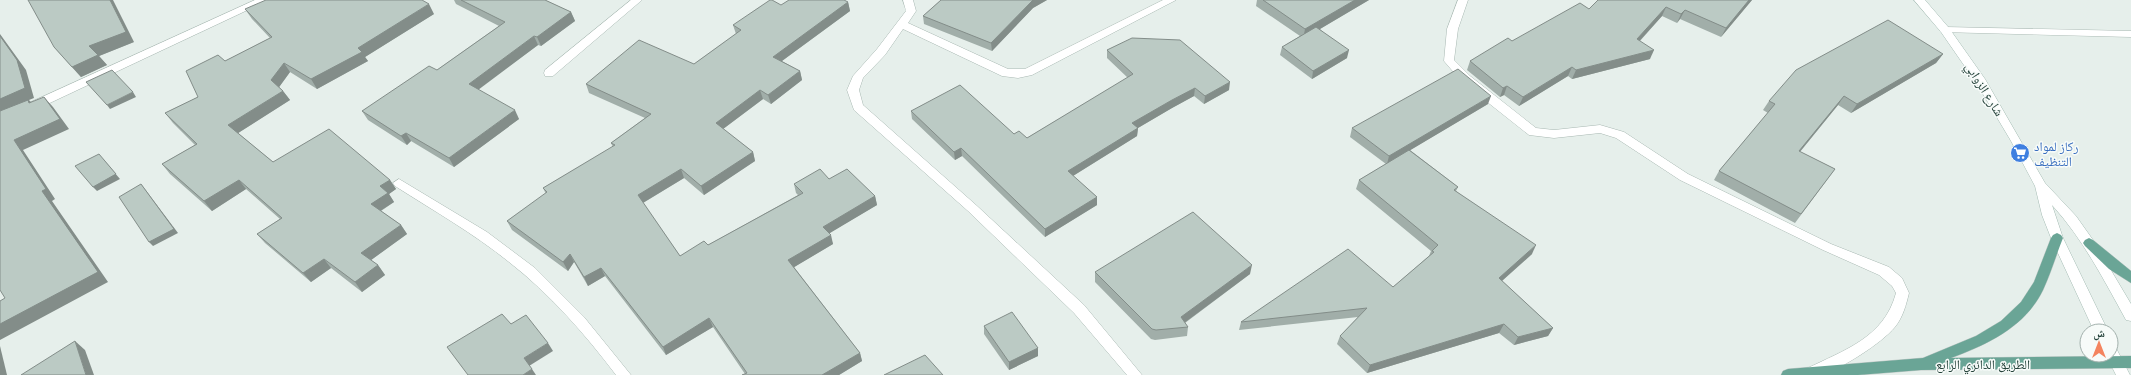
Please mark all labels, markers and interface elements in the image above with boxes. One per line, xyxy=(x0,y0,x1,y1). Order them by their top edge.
street label: شارع الزوابي xyxy=(1959,60,2006,121)
place label: ركاز لمواد التنظيف xyxy=(2034,140,2078,171)
supermarket icon: ركاز لمواد التنظيف xyxy=(2009,142,2031,164)
north arrow xyxy=(2079,323,2119,363)
text: ش xyxy=(2093,327,2105,341)
street label: الطريق الدائري الرابع xyxy=(1936,358,2030,375)

